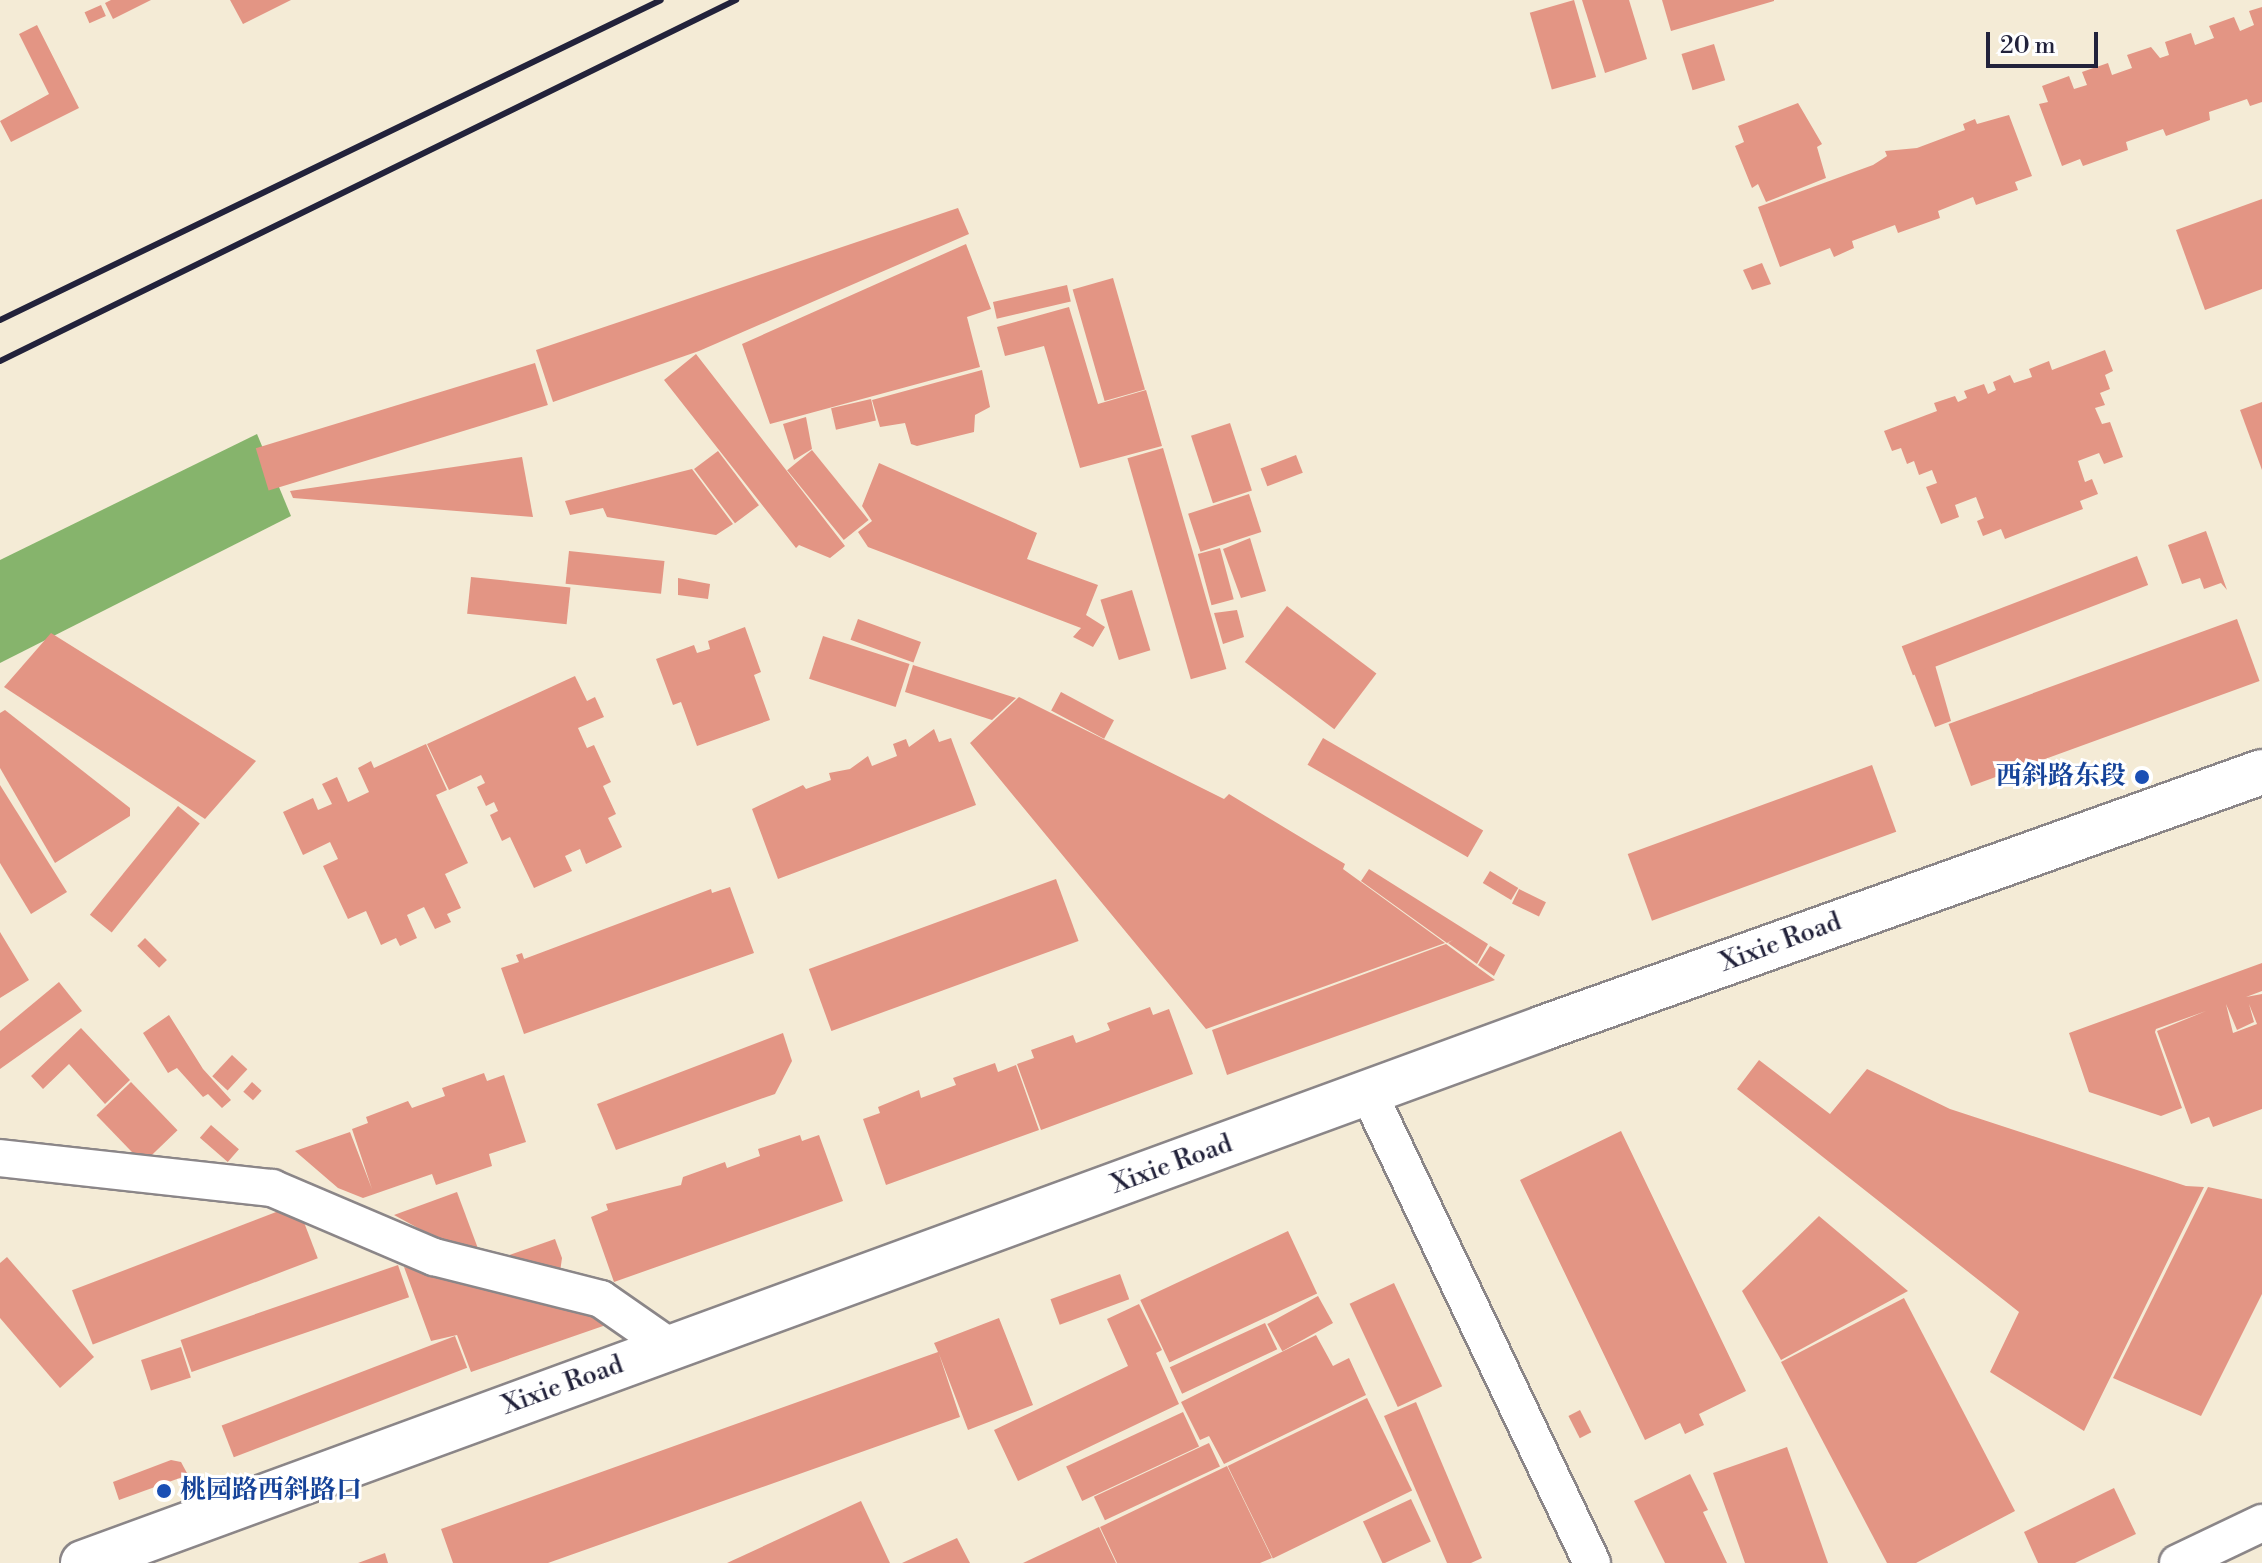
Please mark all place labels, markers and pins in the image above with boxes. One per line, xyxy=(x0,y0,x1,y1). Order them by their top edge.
place label: 西斜路东段 xyxy=(1996,761,2126,793)
marker: 西斜路东段 xyxy=(2133,768,2151,786)
place label: 桃园路西斜路口 xyxy=(180,1475,362,1507)
marker: 桃园路西斜路口 xyxy=(155,1482,173,1500)

